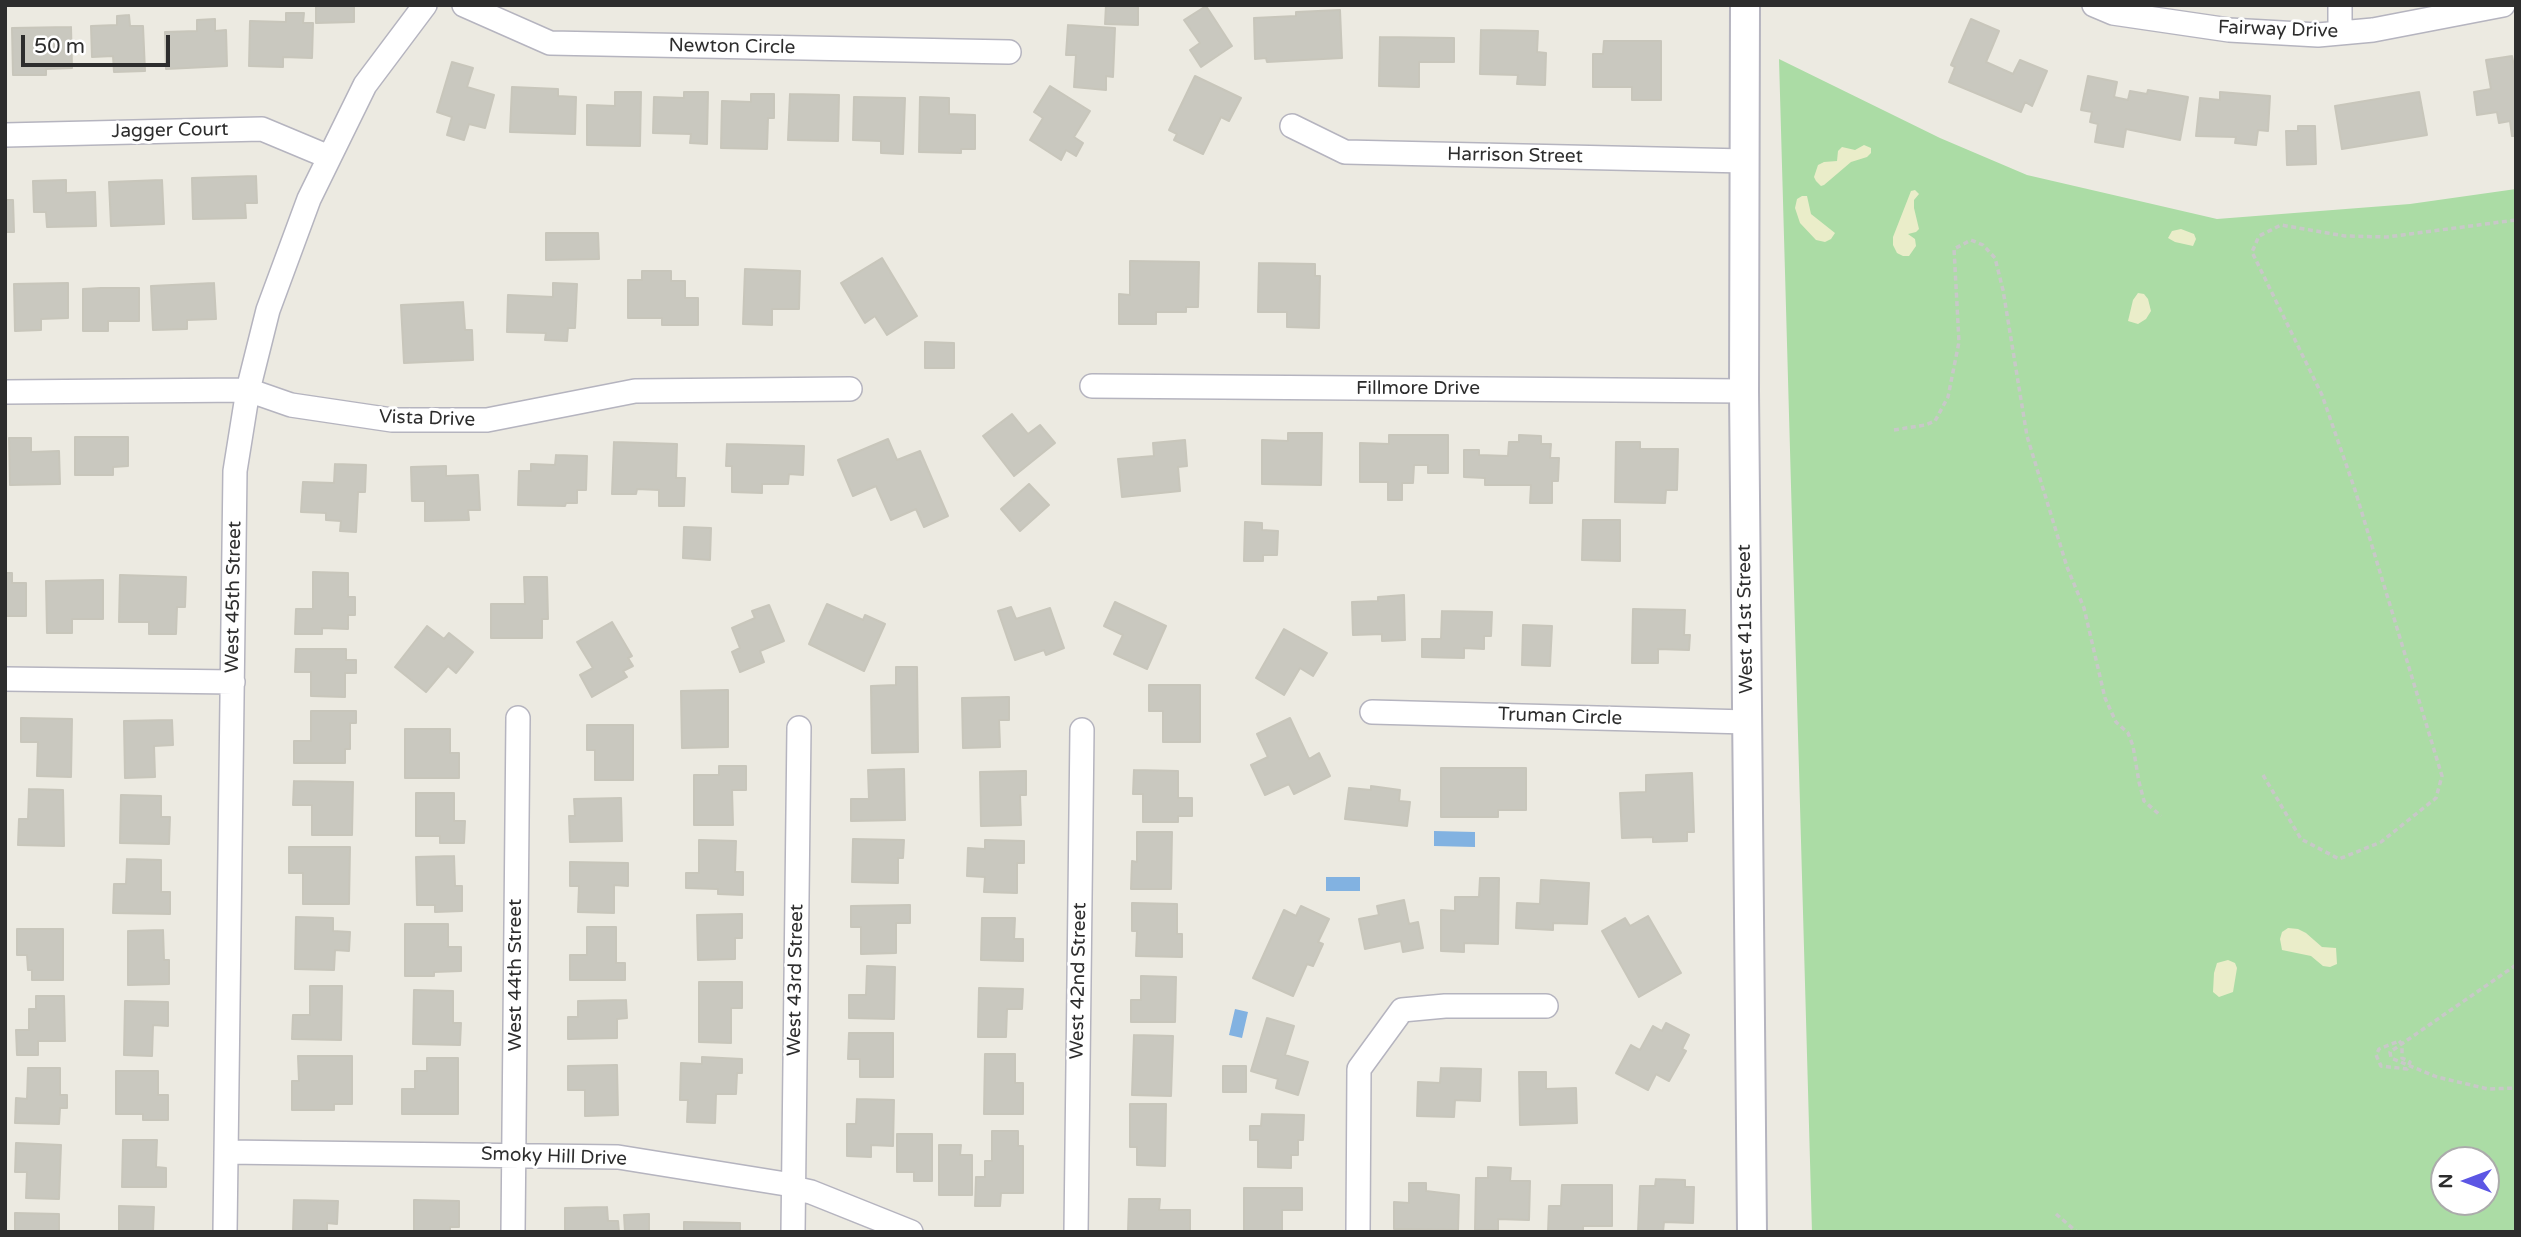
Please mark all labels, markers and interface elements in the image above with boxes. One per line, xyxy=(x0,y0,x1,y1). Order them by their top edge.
street label: Fairway Drive xyxy=(2218,17,2338,43)
scale bar xyxy=(24,21,173,65)
text: 50 m xyxy=(34,34,85,59)
street label: Newton Circle xyxy=(668,34,796,60)
street label: Jagger Court xyxy=(111,119,229,143)
street label: Harrison Street xyxy=(1447,143,1583,169)
street label: Fillmore Drive xyxy=(1356,378,1480,400)
street label: Vista Drive xyxy=(378,406,476,432)
street label: West 45th Street xyxy=(221,521,247,673)
street label: West 41st Street xyxy=(1733,544,1759,694)
street label: Truman Circle xyxy=(1497,703,1623,731)
street label: West 44th Street xyxy=(505,899,527,1051)
street label: West 42nd Street xyxy=(1066,902,1092,1060)
street label: West 43rd Street xyxy=(783,904,809,1056)
street label: Smoky Hill Drive xyxy=(481,1143,627,1171)
north arrow xyxy=(2430,1146,2500,1216)
text: N xyxy=(2435,1173,2457,1189)

